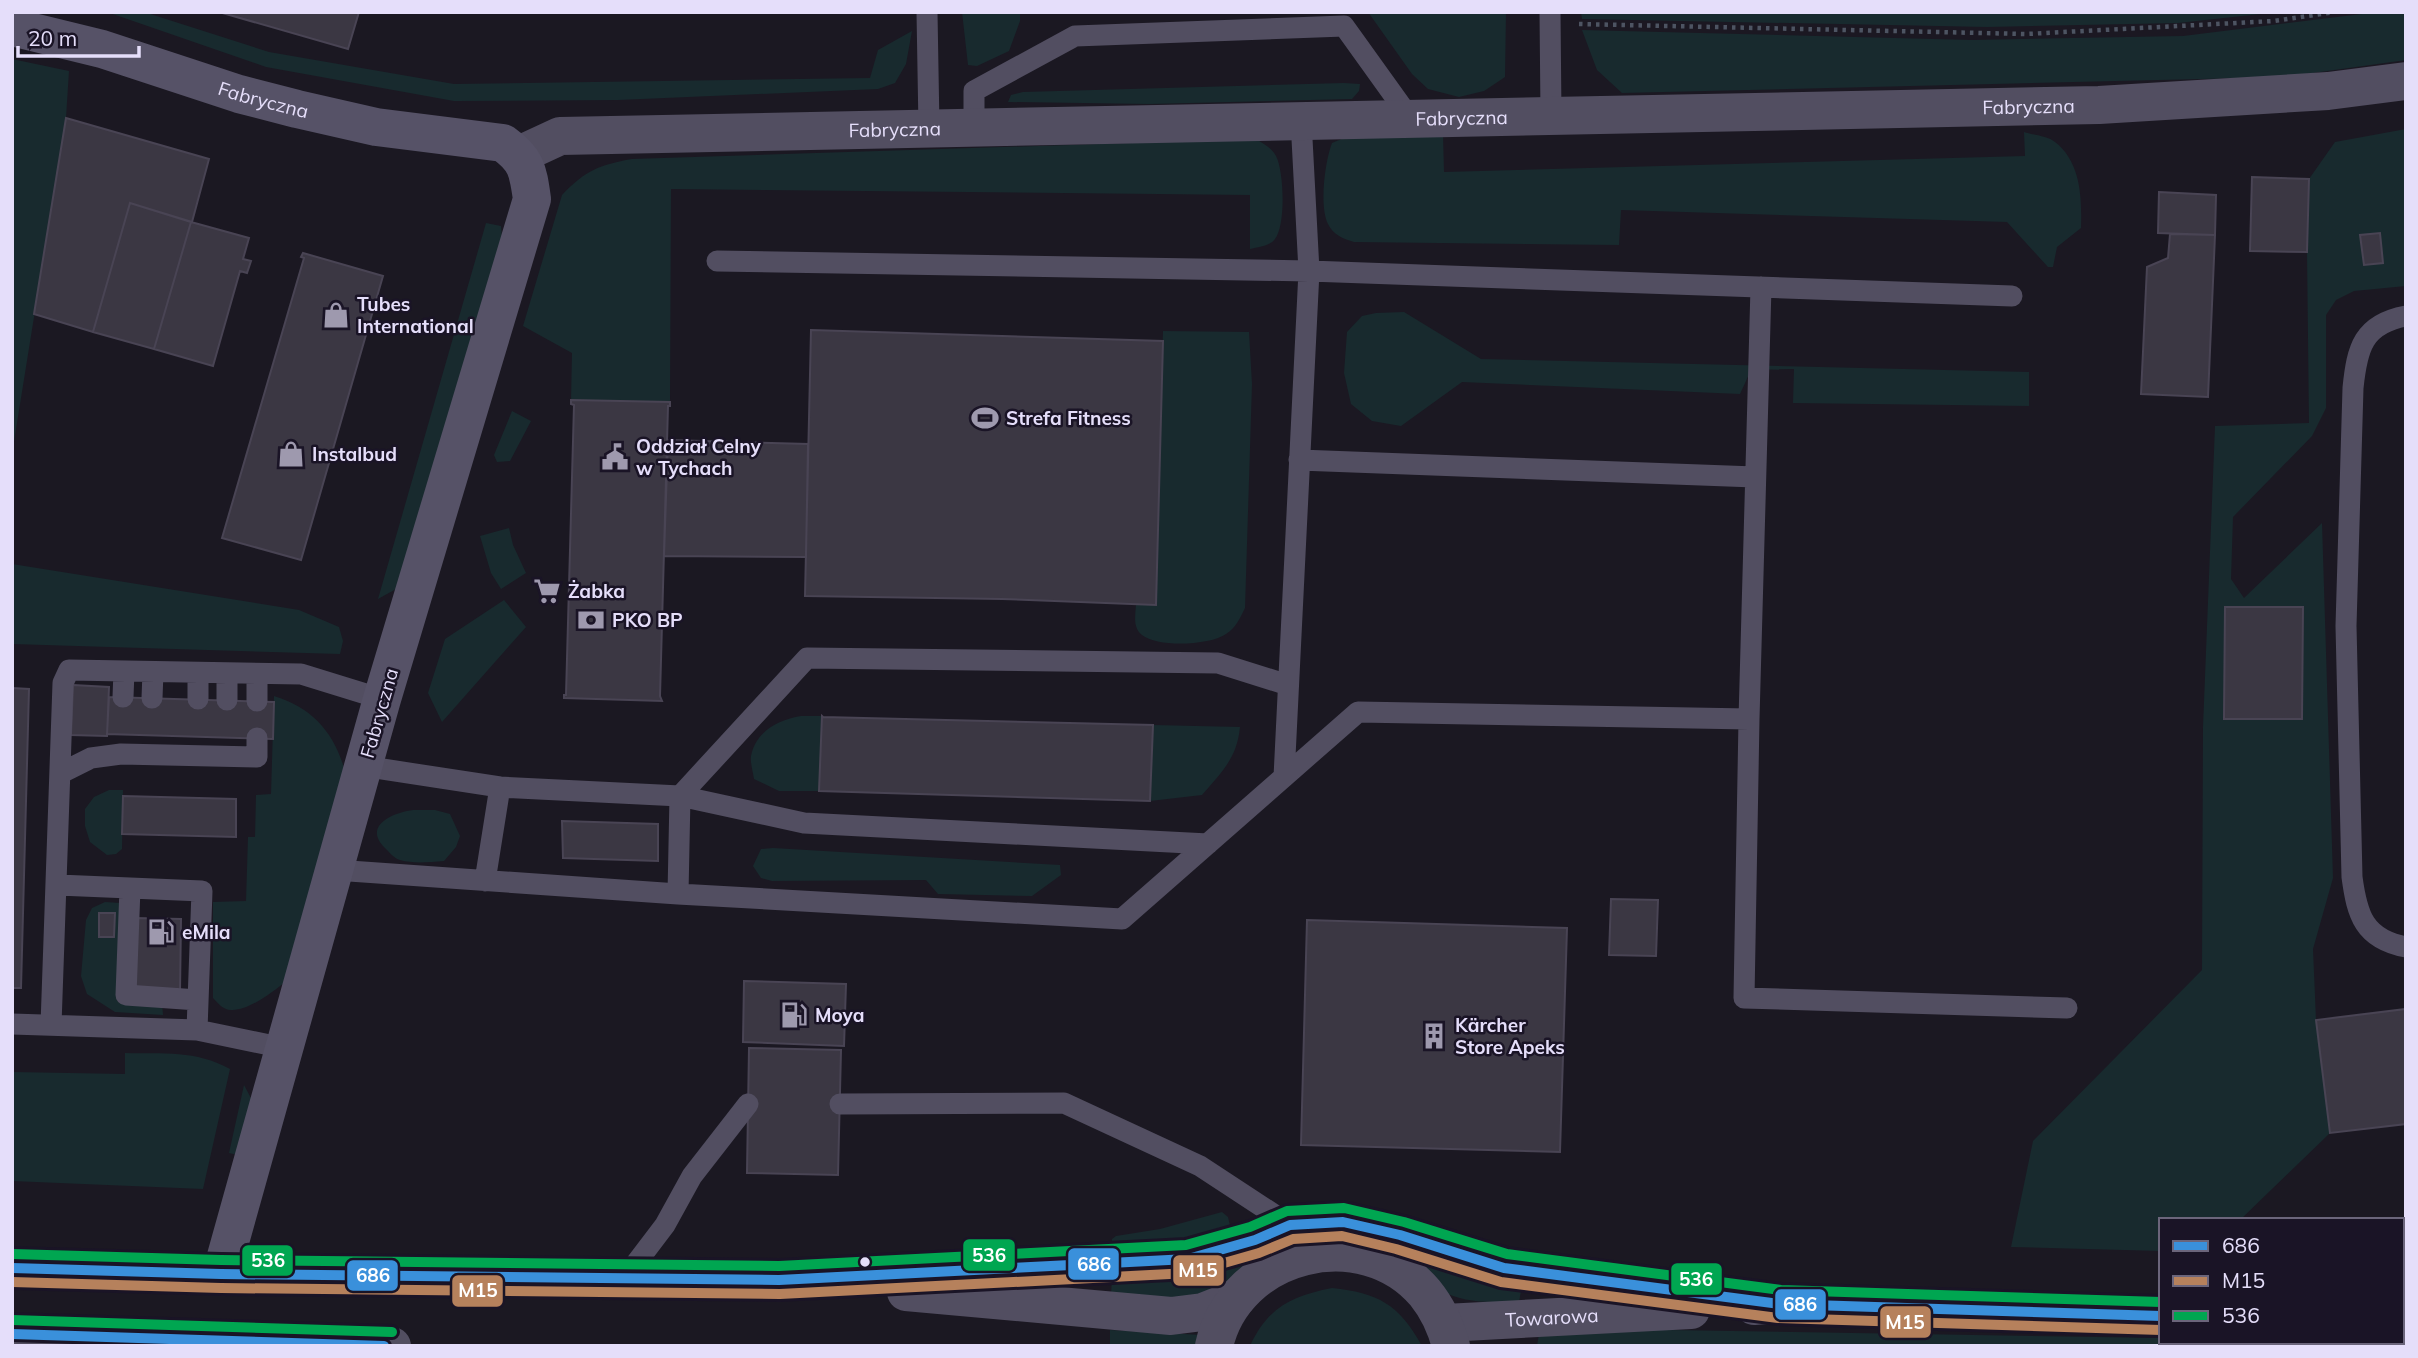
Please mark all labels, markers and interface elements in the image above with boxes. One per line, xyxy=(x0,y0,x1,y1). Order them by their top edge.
scale bar xyxy=(18,14,138,58)
text: 20 m xyxy=(28,25,77,51)
street label: Fabryczna xyxy=(215,76,311,123)
street label: Fabryczna xyxy=(1982,93,2075,119)
street label: Fabryczna xyxy=(1415,105,1508,131)
street label: Fabryczna xyxy=(848,116,941,142)
place label: Tubes International xyxy=(357,292,474,338)
shop icon: Tubes International xyxy=(321,300,351,330)
sports icon: Strefa Fitness xyxy=(970,403,1000,433)
place label: Strefa Fitness xyxy=(1006,406,1131,430)
place label: Oddział Celny w Tychach xyxy=(636,434,761,480)
shop icon: Instalbud xyxy=(276,439,306,469)
place label: Instalbud xyxy=(312,442,397,466)
public building icon: Oddział Celny w Tychach xyxy=(600,442,630,472)
supermarket icon: Żabka xyxy=(532,576,562,606)
place label: Żabka xyxy=(568,579,625,603)
bank icon: PKO BP xyxy=(576,605,606,635)
place label: PKO BP xyxy=(612,608,683,632)
street label: Fabryczna xyxy=(355,665,403,761)
fuel station icon: eMila xyxy=(146,917,176,947)
place label: eMila xyxy=(182,920,231,944)
fuel station icon: Moya xyxy=(779,1000,809,1030)
place label: Moya xyxy=(815,1003,865,1027)
place label: Kärcher Store Apeks xyxy=(1455,1013,1565,1059)
building icon: Kärcher Store Apeks xyxy=(1419,1021,1449,1051)
legend xyxy=(2159,1218,2404,1344)
text: 686 xyxy=(2222,1232,2260,1258)
line badge: 536 xyxy=(962,1238,1016,1272)
text: 536 xyxy=(972,1243,1006,1267)
line badge: 536 xyxy=(241,1244,294,1277)
line badge: 686 xyxy=(1067,1247,1120,1281)
text: 536 xyxy=(251,1248,285,1272)
text: 686 xyxy=(1077,1252,1111,1276)
line badge: M15 xyxy=(1172,1254,1225,1287)
unlabelled marker xyxy=(858,1255,872,1269)
text: M15 xyxy=(1178,1258,1218,1282)
line badge: 686 xyxy=(346,1259,399,1292)
line badge: 536 xyxy=(1670,1262,1723,1296)
text: 686 xyxy=(356,1263,390,1287)
text: 536 xyxy=(1679,1267,1713,1291)
text: M15 xyxy=(2222,1267,2265,1293)
line badge: M15 xyxy=(451,1274,504,1308)
text: M15 xyxy=(458,1278,498,1302)
line badge: 686 xyxy=(1774,1288,1827,1321)
text: 686 xyxy=(1783,1292,1817,1316)
text: 536 xyxy=(2222,1302,2260,1328)
street label: Towarowa xyxy=(1504,1303,1599,1332)
line badge: M15 xyxy=(1879,1305,1932,1339)
text: M15 xyxy=(1885,1310,1925,1334)

